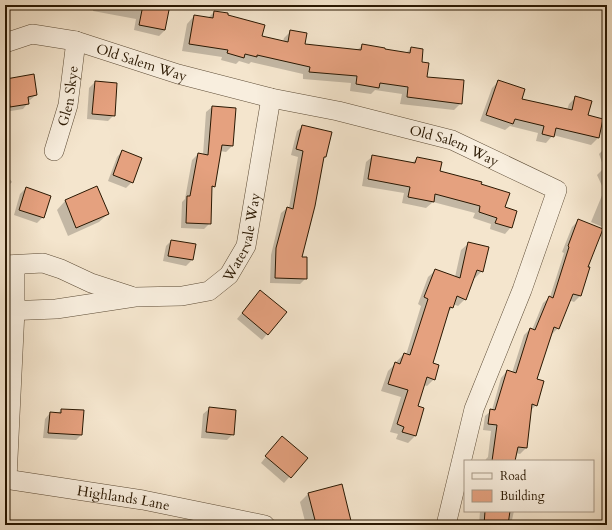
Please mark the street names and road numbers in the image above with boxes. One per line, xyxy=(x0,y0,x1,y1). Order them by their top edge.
street label: Old Salem Way xyxy=(94,39,190,86)
street label: Glen Skye xyxy=(53,65,83,129)
street label: Old Salem Way xyxy=(408,121,503,171)
street label: Watervale Way xyxy=(218,191,265,286)
street label: Highlands Lane xyxy=(76,481,171,515)

